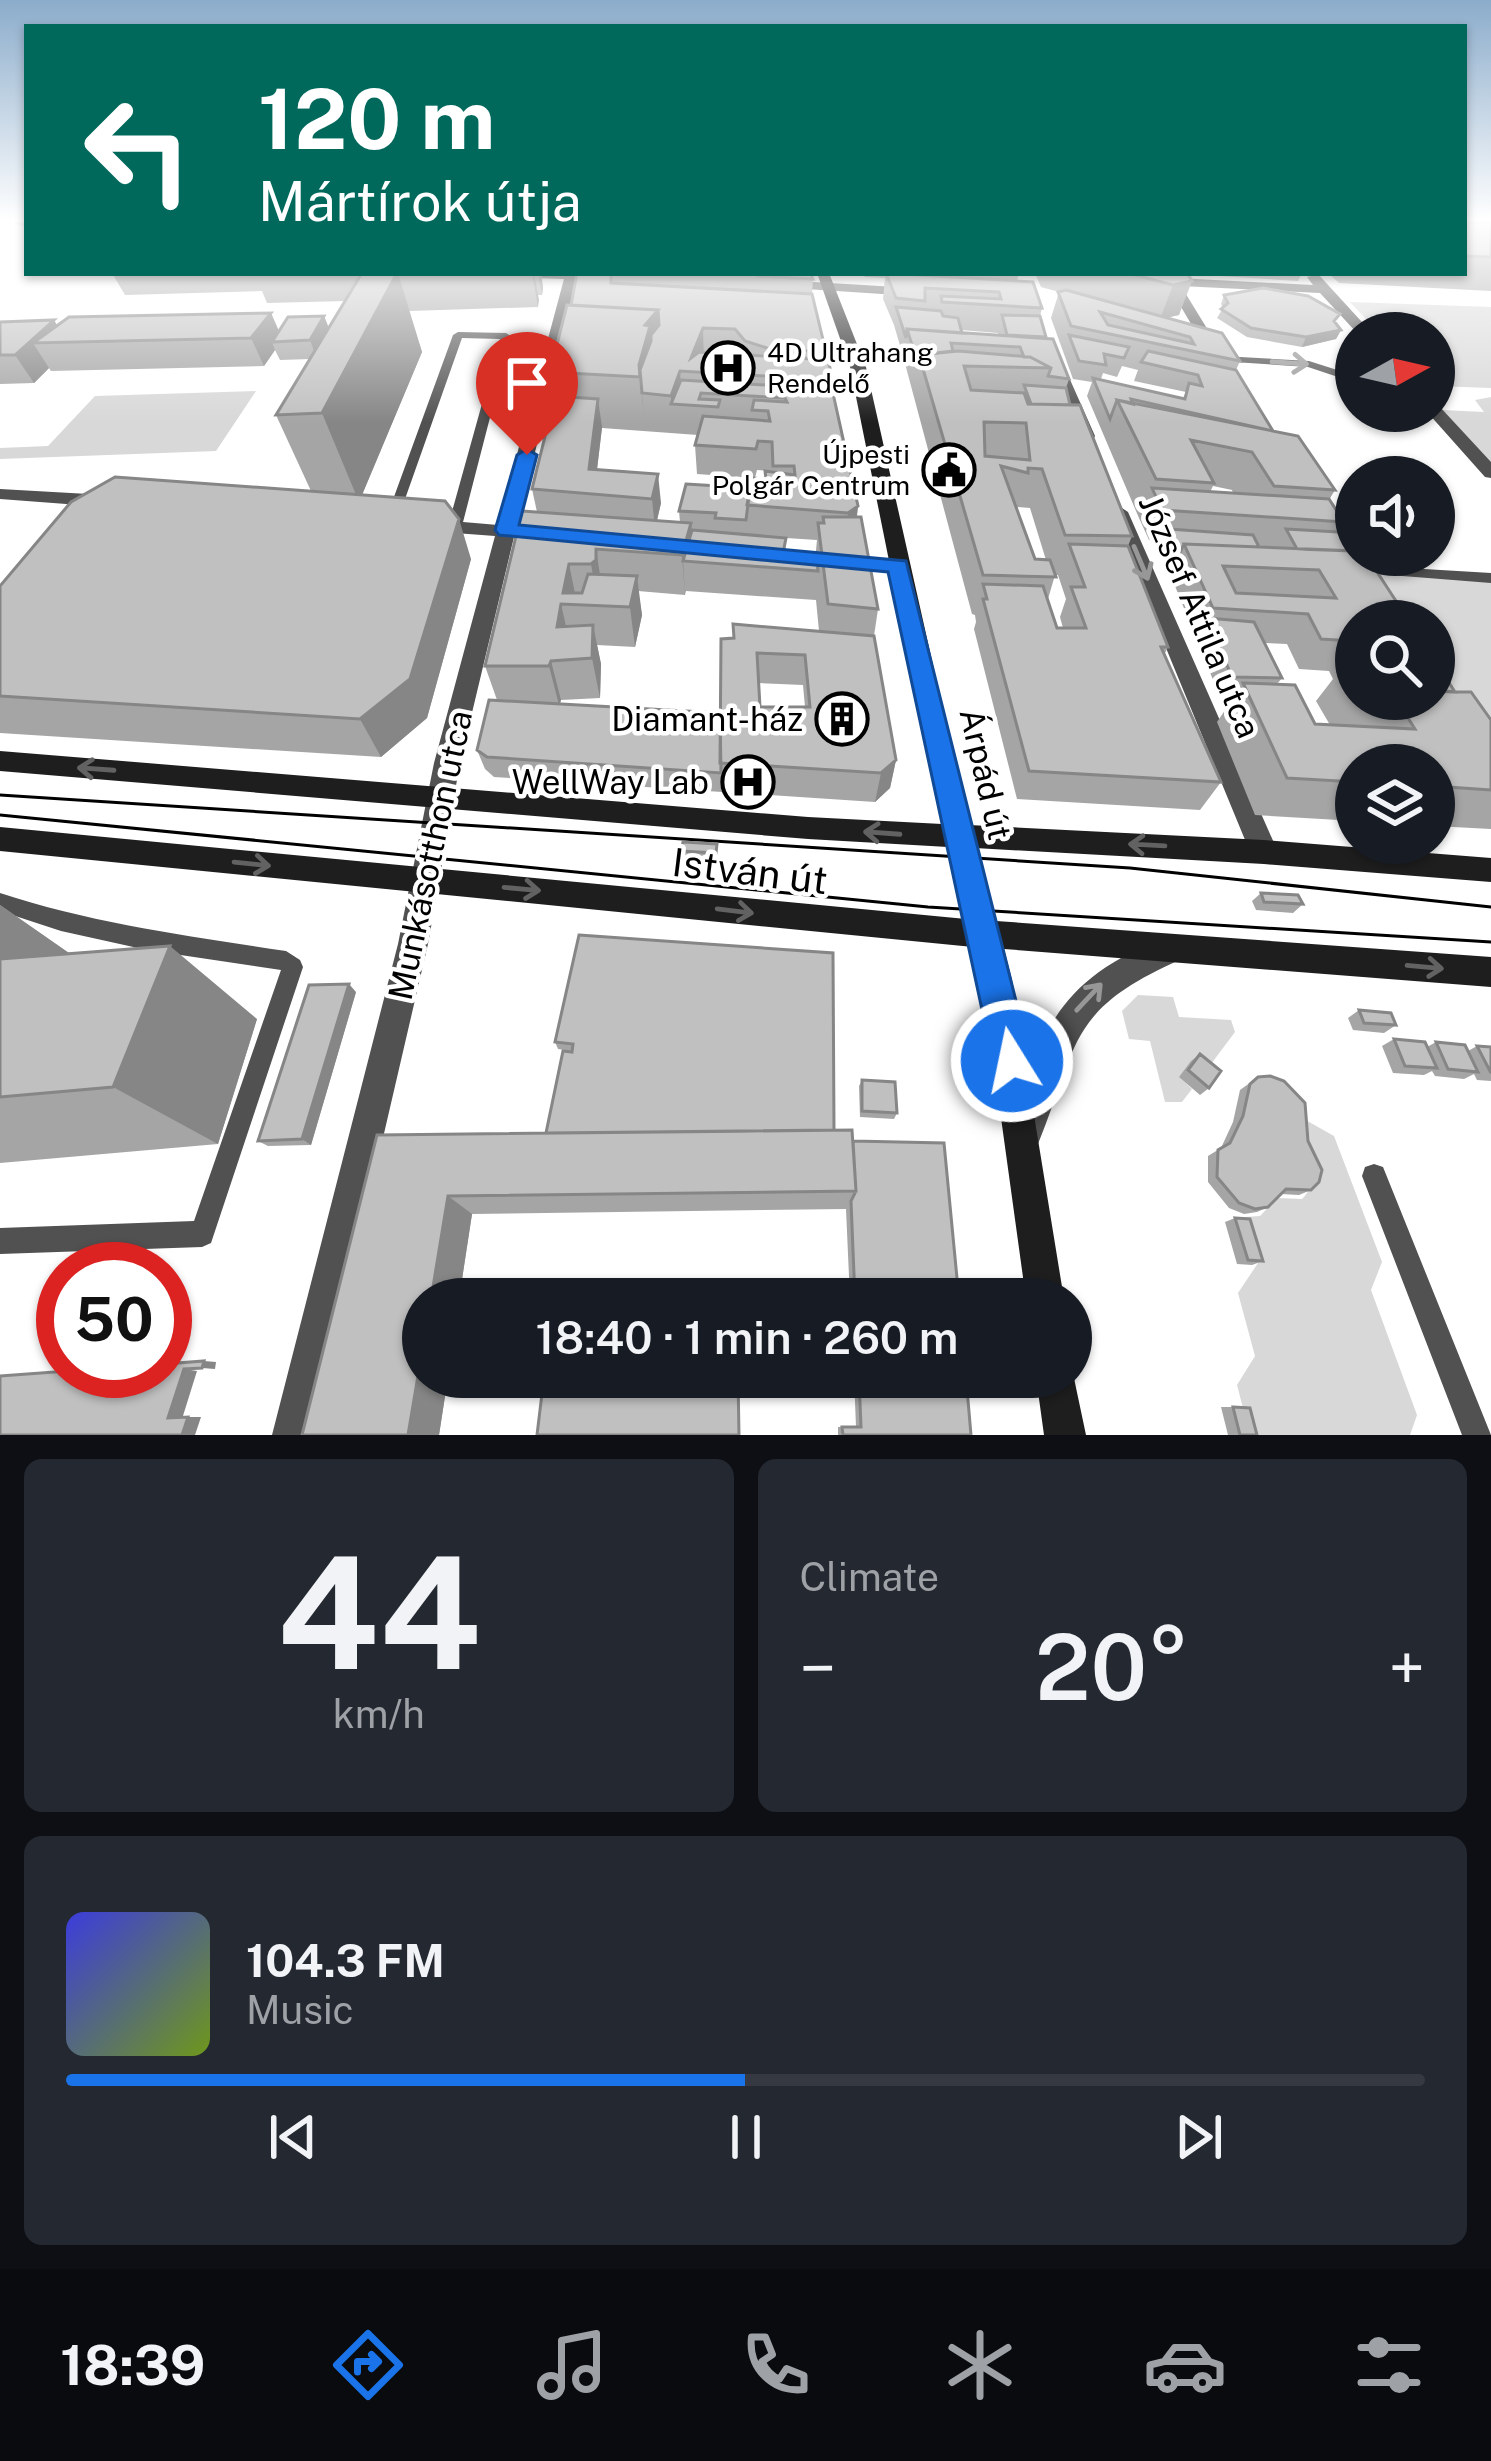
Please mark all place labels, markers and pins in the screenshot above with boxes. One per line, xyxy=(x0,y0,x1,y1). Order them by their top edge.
pin xyxy=(476,332,578,455)
place label: 4D Ultrahang Rendelő xyxy=(767,336,934,399)
hospital icon: 4D Ultrahang Rendelő xyxy=(700,340,756,396)
place label: Újpesti Polgár Centrum xyxy=(712,438,910,501)
public building icon: Újpesti Polgár Centrum xyxy=(921,442,977,498)
building icon: Diamant-ház xyxy=(814,691,870,747)
place label: Diamant-ház xyxy=(611,700,803,738)
hospital icon: WellWay Lab xyxy=(720,754,776,810)
place label: WellWay Lab xyxy=(512,763,709,801)

